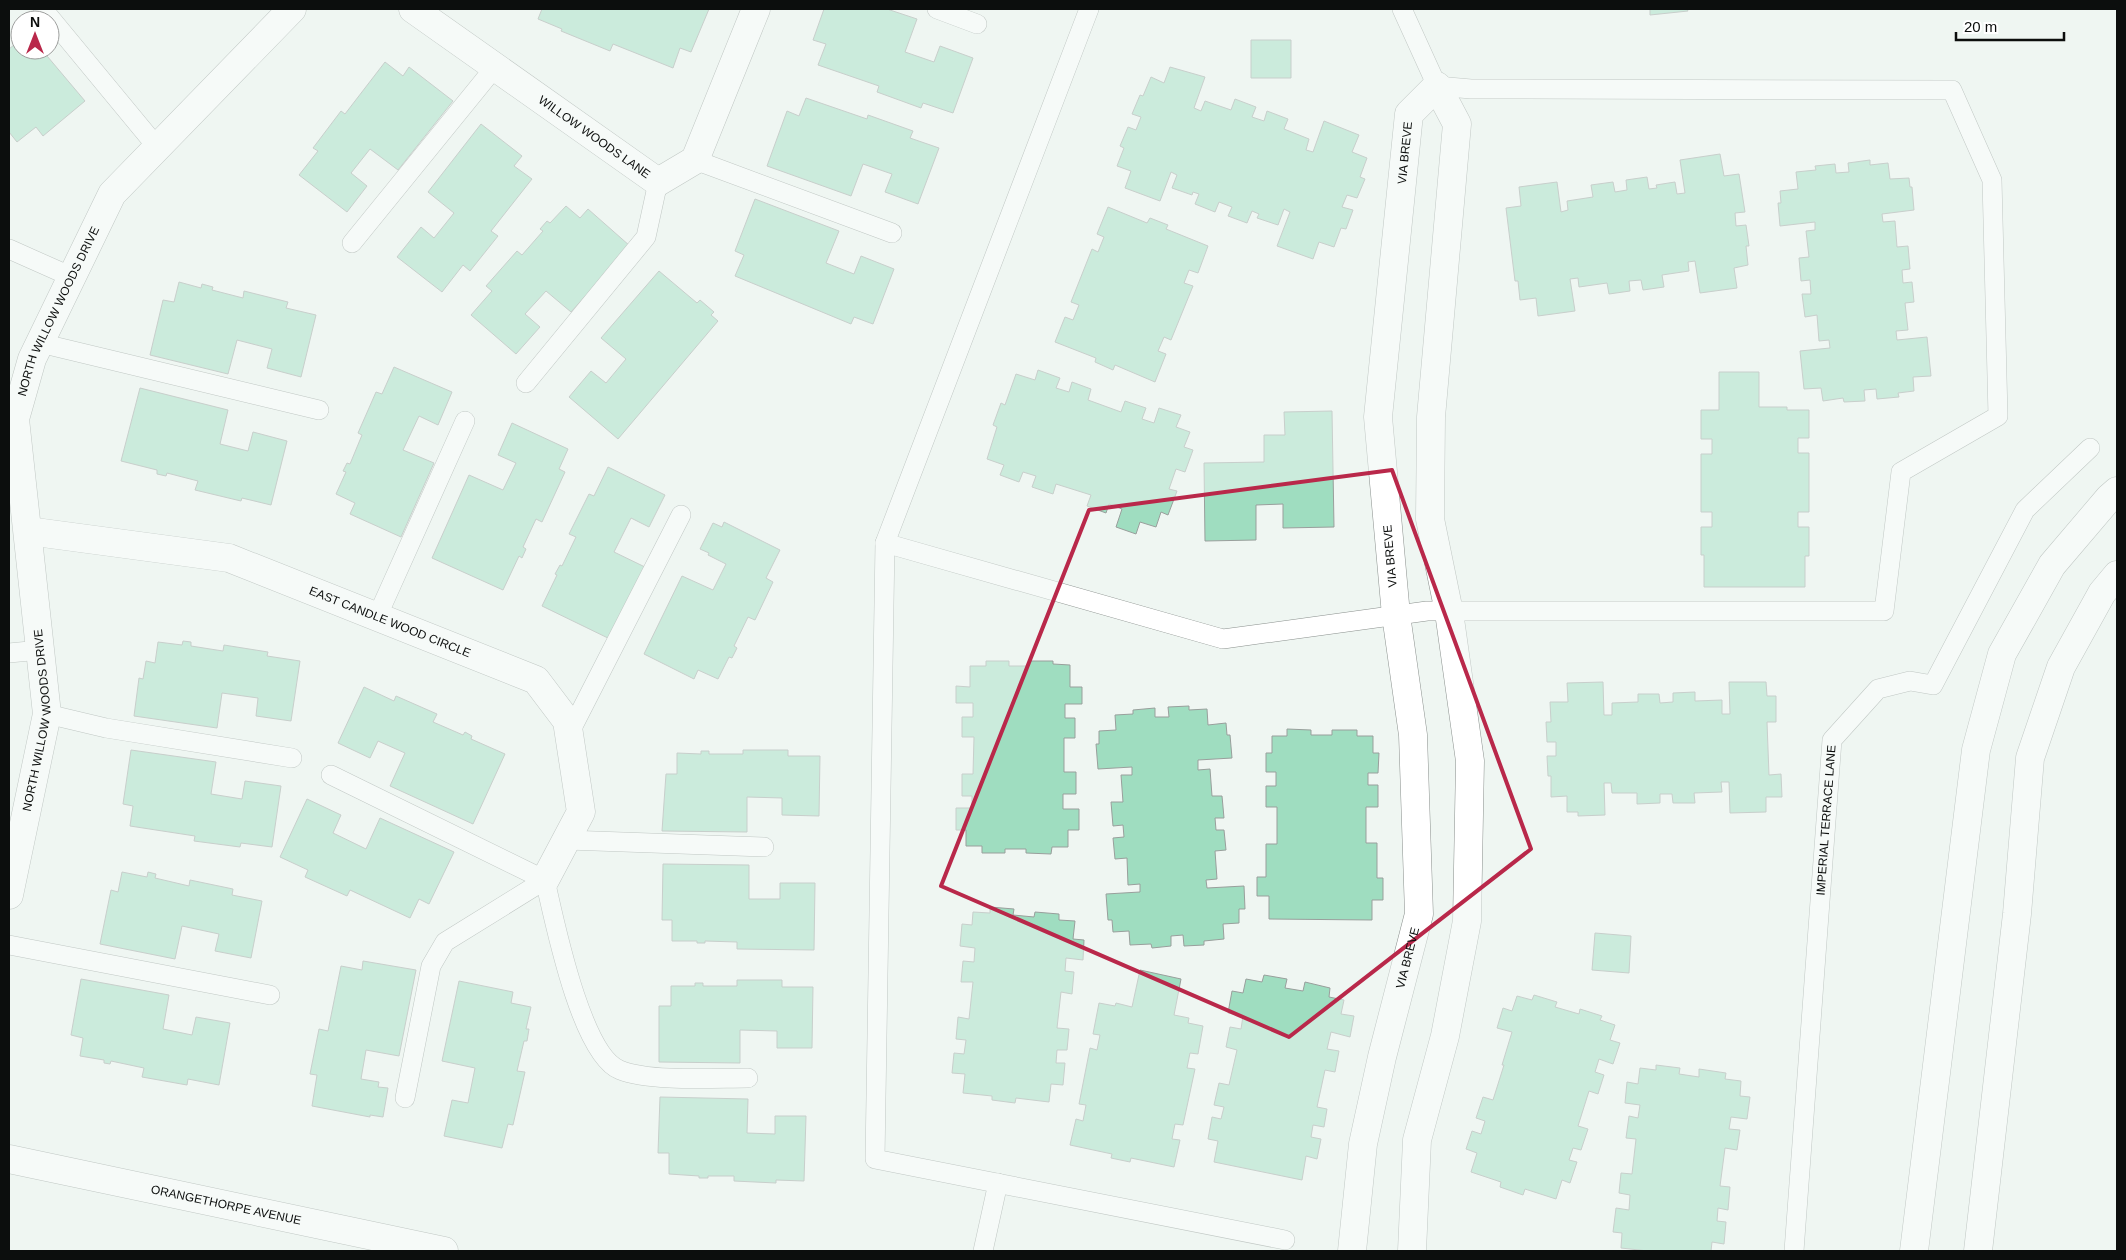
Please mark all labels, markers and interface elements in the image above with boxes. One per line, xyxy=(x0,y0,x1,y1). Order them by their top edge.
north arrow xyxy=(10,10,60,60)
scale bar xyxy=(1956,10,2064,42)
text: N xyxy=(30,14,40,30)
text: 20 m xyxy=(1964,18,1997,35)
street label: WILLOW WOODS LANE xyxy=(536,93,653,181)
street label: VIA BREVE xyxy=(1395,121,1415,185)
street label: NORTH WILLOW WOODS DRIVE xyxy=(15,224,102,398)
street label: VIA BREVE xyxy=(1380,524,1400,588)
street label: EAST CANDLE WOOD CIRCLE xyxy=(307,584,473,660)
street label: NORTH WILLOW WOODS DRIVE xyxy=(20,628,54,813)
street label: IMPERIAL TERRACE LANE xyxy=(1813,744,1839,896)
street label: VIA BREVE xyxy=(1393,926,1422,990)
street label: ORANGETHORPE AVENUE xyxy=(150,1182,303,1228)

